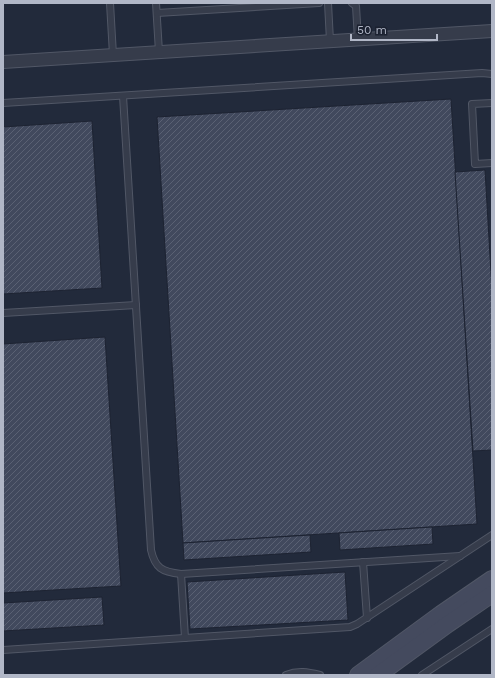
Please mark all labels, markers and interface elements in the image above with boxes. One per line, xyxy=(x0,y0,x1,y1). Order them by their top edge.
scale bar xyxy=(351,16,437,42)
text: 50 m xyxy=(357,23,387,37)

